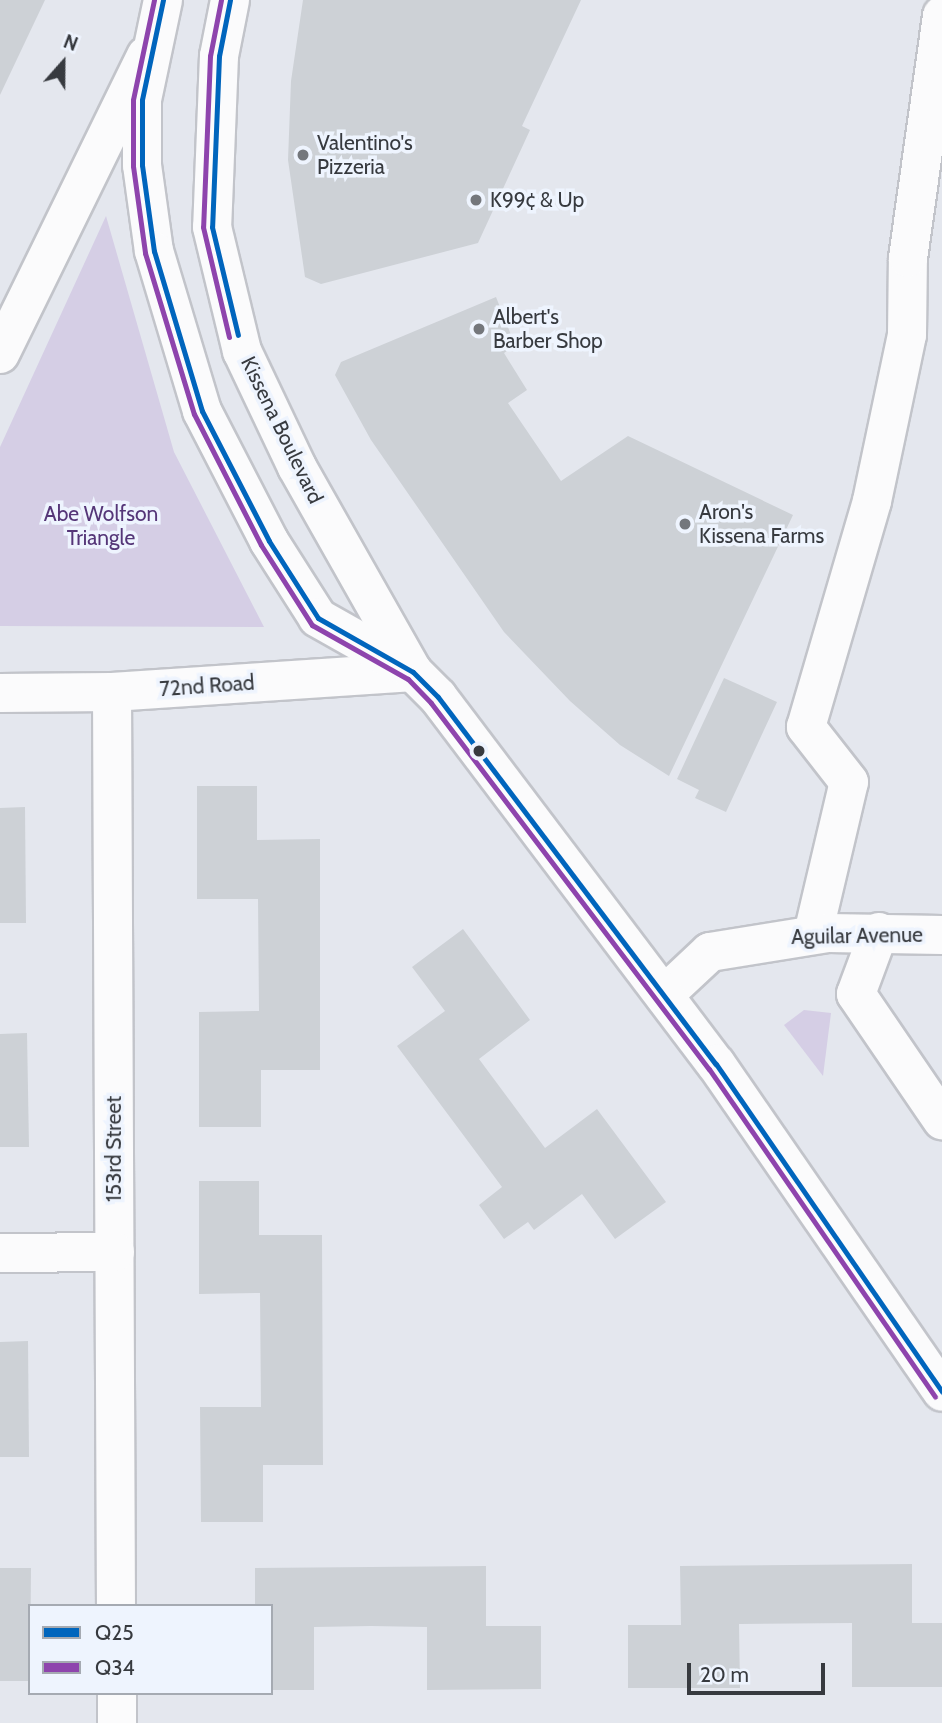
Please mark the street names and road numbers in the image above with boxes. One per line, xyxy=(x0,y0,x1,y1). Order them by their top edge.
street label: Kissena Boulevard xyxy=(236,352,328,508)
street label: 72nd Road xyxy=(159,670,255,702)
street label: Aguilar Avenue xyxy=(791,922,923,950)
street label: 153rd Street xyxy=(101,1096,127,1202)

